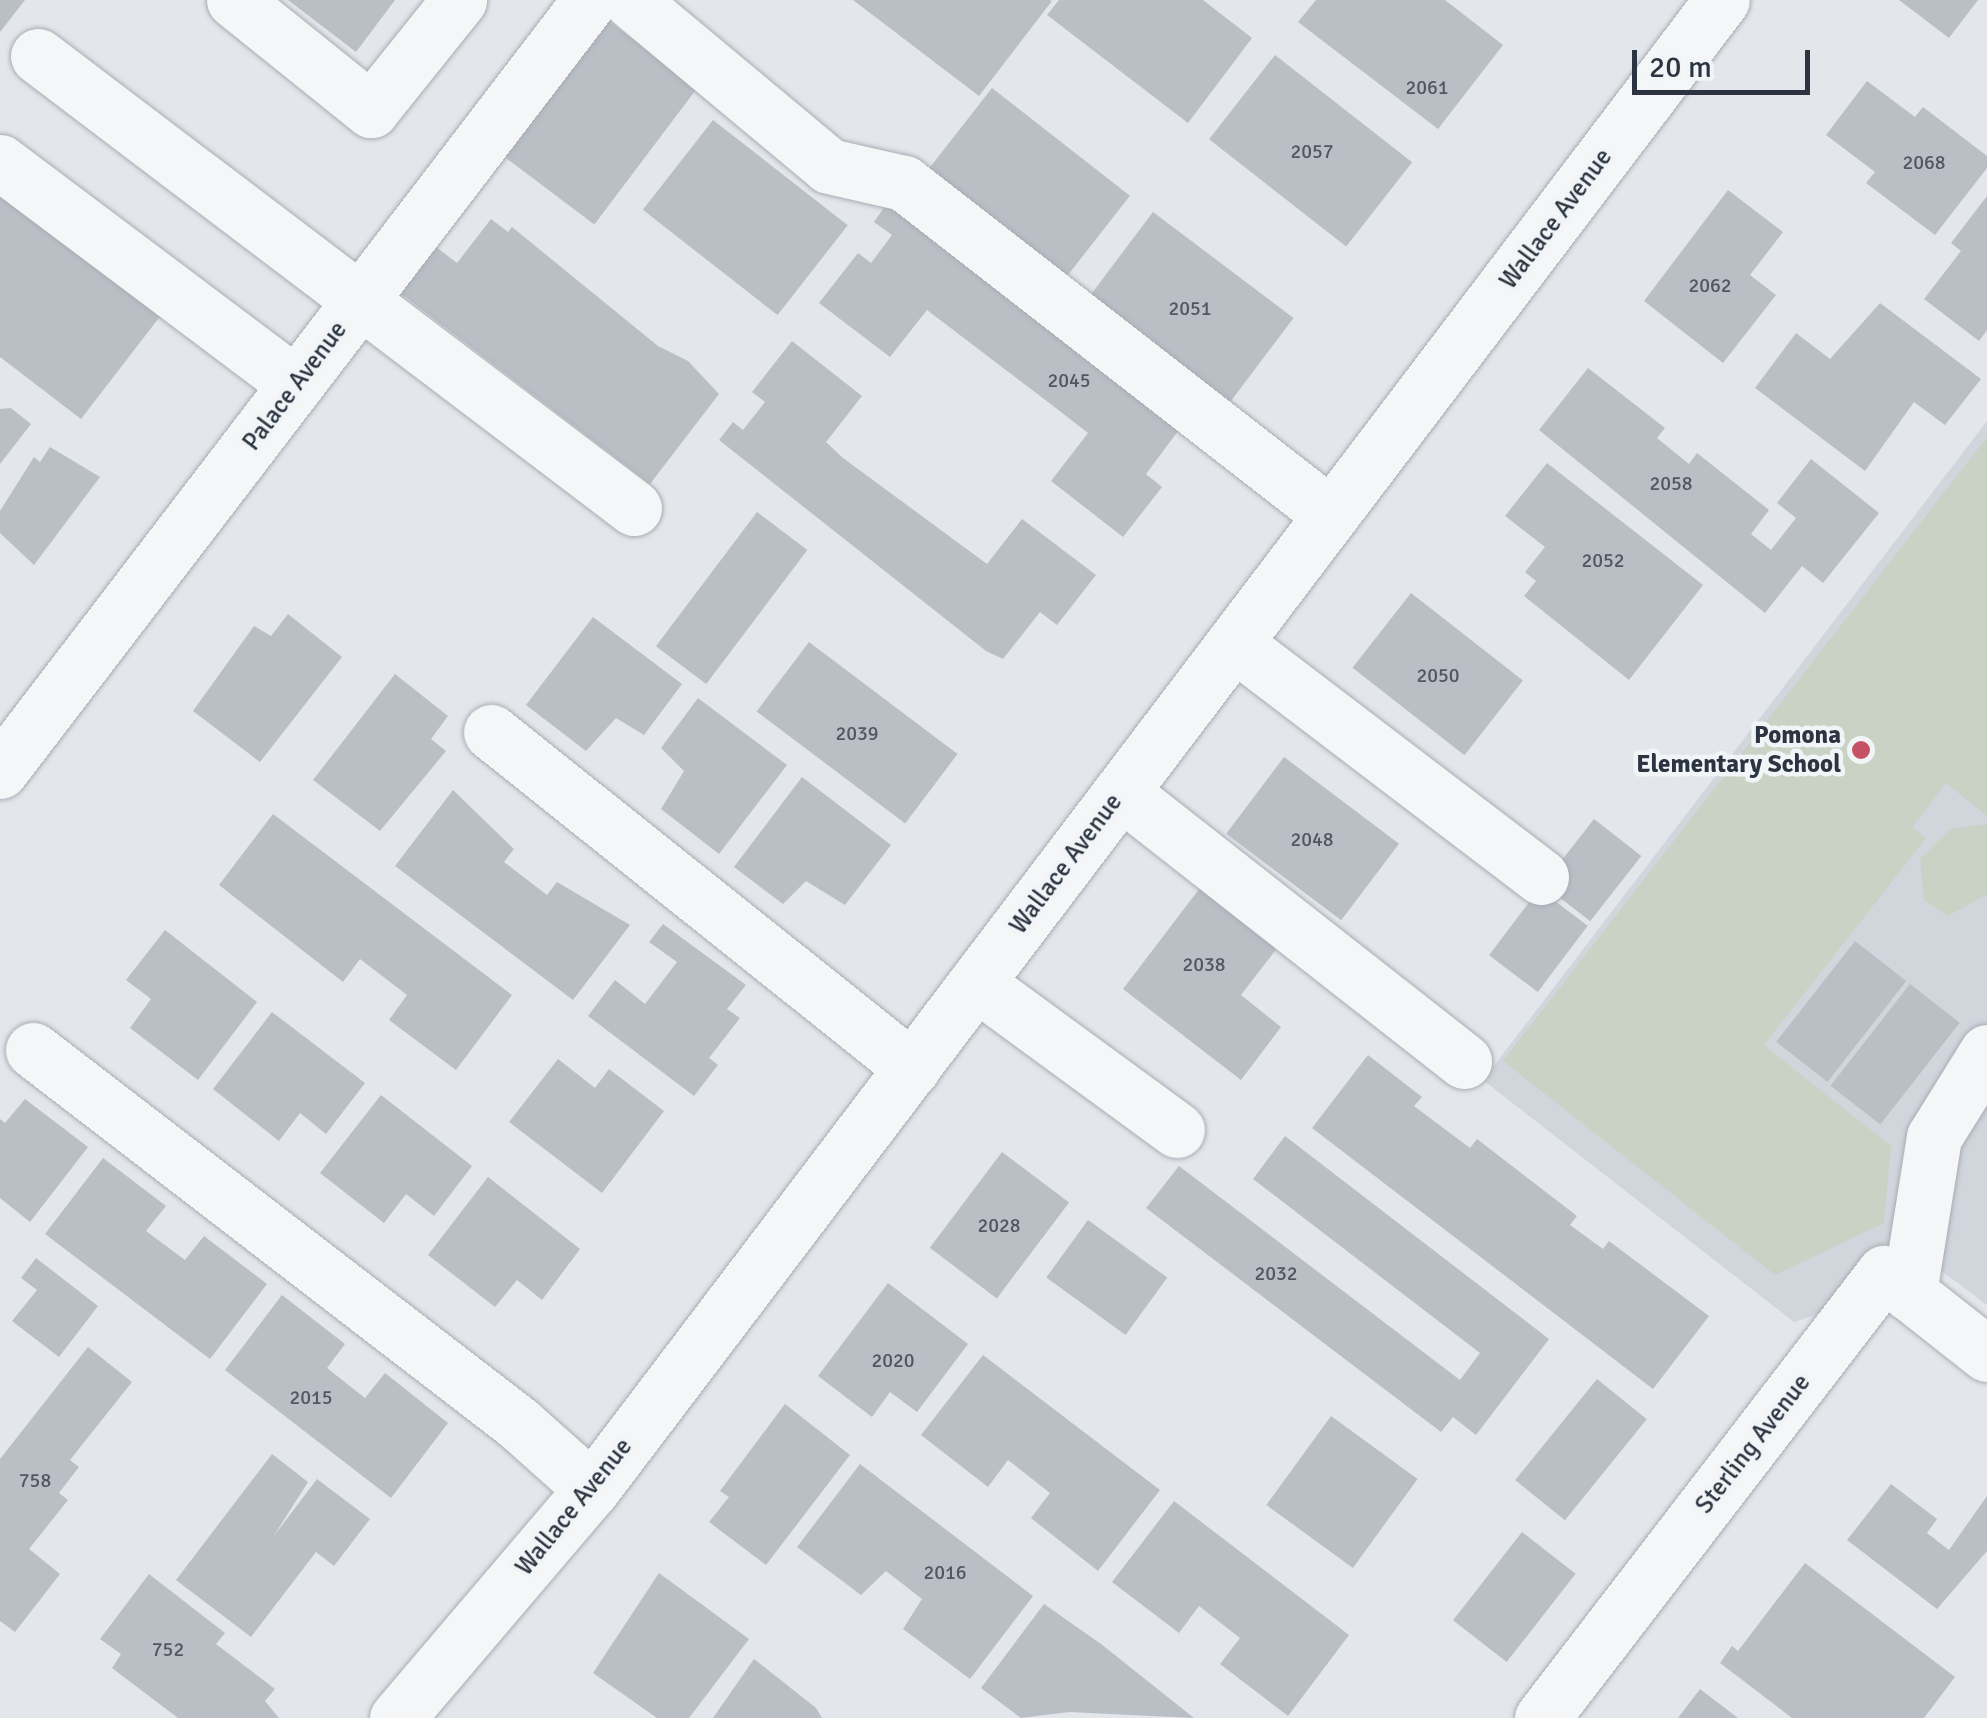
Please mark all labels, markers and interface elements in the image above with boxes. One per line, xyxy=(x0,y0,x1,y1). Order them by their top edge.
scale bar xyxy=(1637,30,1814,92)
text: 20 m xyxy=(1649,49,1712,86)
house number: 2061 xyxy=(1405,75,1449,99)
house number: 2057 xyxy=(1290,139,1334,163)
street label: Wallace Avenue xyxy=(1494,143,1618,295)
house number: 2068 xyxy=(1902,150,1946,174)
house number: 2062 xyxy=(1688,273,1732,297)
house number: 2051 xyxy=(1168,296,1212,320)
street label: Palace Avenue xyxy=(237,315,353,457)
house number: 2045 xyxy=(1047,368,1091,392)
house number: 2058 xyxy=(1649,471,1693,495)
house number: 2052 xyxy=(1581,548,1625,572)
house number: 2050 xyxy=(1416,663,1460,687)
house number: 2039 xyxy=(835,721,879,745)
place label: Pomona Elementary School xyxy=(1636,721,1841,780)
marker: Pomona Elementary School xyxy=(1850,739,1872,761)
street label: Wallace Avenue xyxy=(1004,788,1128,940)
house number: 2048 xyxy=(1290,827,1334,851)
house number: 2038 xyxy=(1182,952,1226,976)
house number: 2028 xyxy=(977,1213,1021,1237)
house number: 2032 xyxy=(1254,1261,1298,1285)
house number: 2020 xyxy=(871,1348,915,1372)
street label: Sterling Avenue xyxy=(1689,1368,1817,1520)
house number: 2015 xyxy=(289,1385,333,1409)
street label: Wallace Avenue xyxy=(510,1432,638,1582)
house number: 758 xyxy=(19,1468,51,1492)
house number: 2016 xyxy=(923,1560,967,1584)
house number: 752 xyxy=(152,1637,184,1661)

